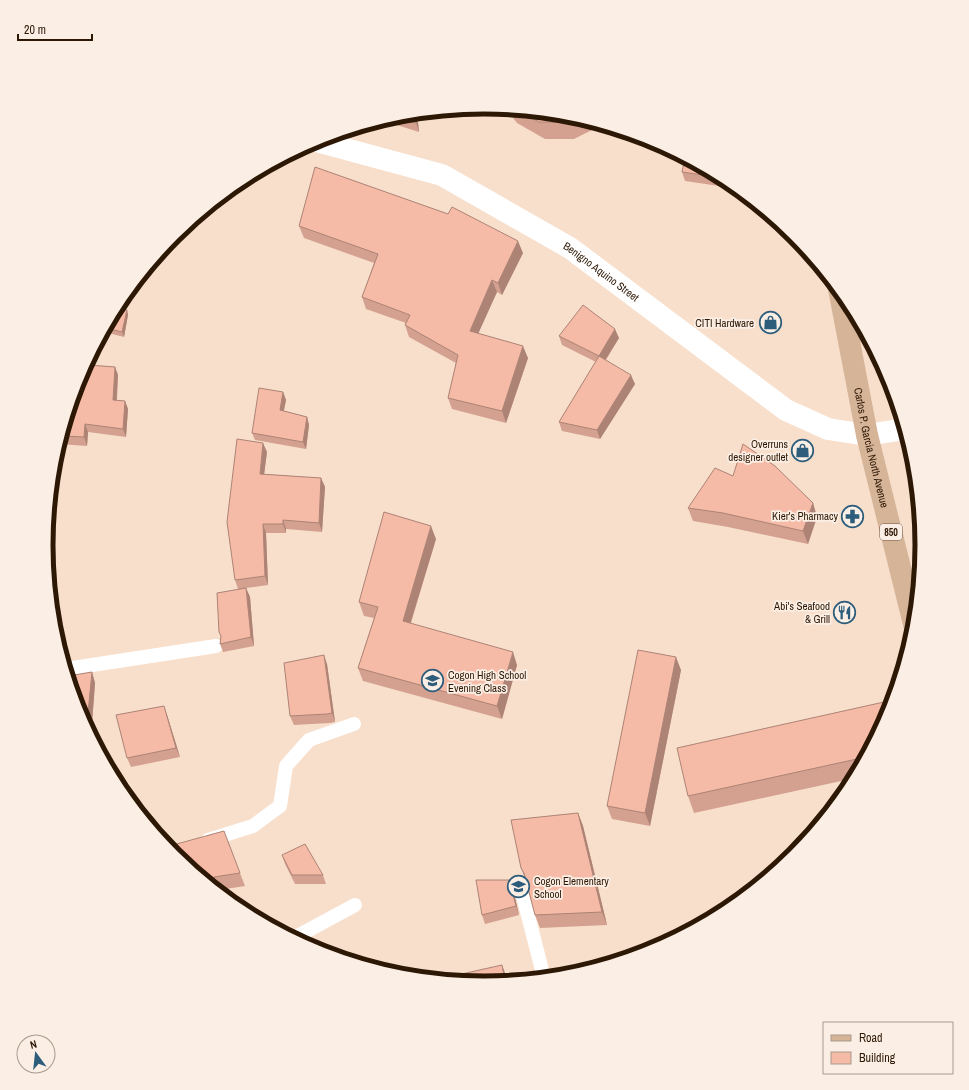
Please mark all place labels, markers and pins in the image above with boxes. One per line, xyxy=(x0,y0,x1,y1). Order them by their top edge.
shop icon: CITI Hardware xyxy=(757,310,783,336)
place label: CITI Hardware xyxy=(695,316,754,330)
place label: Overruns designer outlet xyxy=(728,437,788,464)
shop icon: Overruns designer outlet xyxy=(790,437,816,463)
pharmacy icon: Kier's Pharmacy xyxy=(840,503,866,529)
place label: Kier's Pharmacy xyxy=(772,509,838,523)
place label: Abi's Seafood & Grill xyxy=(773,599,830,626)
restaurant icon: Abi's Seafood & Grill xyxy=(832,599,858,625)
school or university icon: Cogon High School Evening Class xyxy=(420,668,446,694)
place label: Cogon High School Evening Class xyxy=(448,668,526,695)
school or university icon: Cogon Elementary School xyxy=(505,874,531,900)
place label: Cogon Elementary School xyxy=(534,874,609,901)

